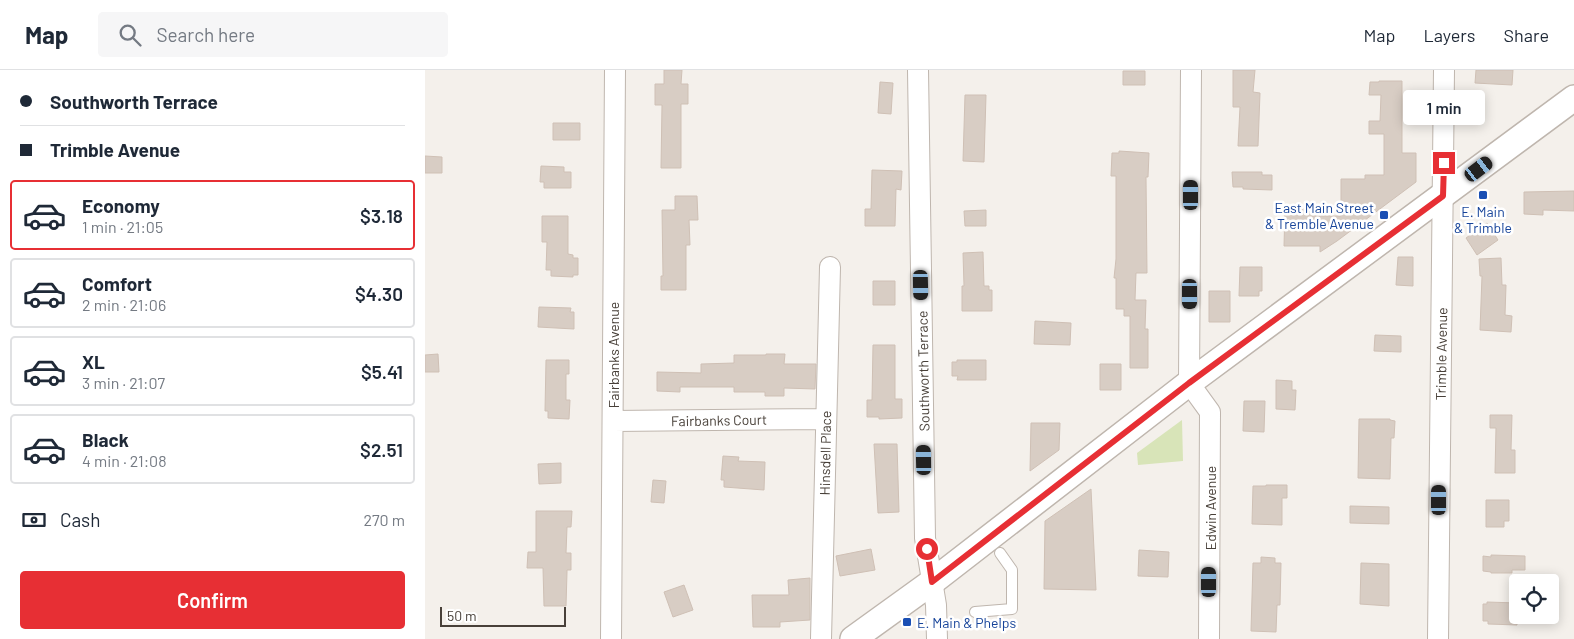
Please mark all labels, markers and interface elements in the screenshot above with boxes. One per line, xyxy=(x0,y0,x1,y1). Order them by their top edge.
search box xyxy=(98,12,448,57)
text: Map xyxy=(25,20,68,49)
icon: search xyxy=(116,21,144,49)
text: Search here xyxy=(156,23,255,46)
text: Map xyxy=(1363,24,1395,46)
text: Layers xyxy=(1423,24,1476,46)
text: Share xyxy=(1504,24,1549,46)
text: Southworth Terrace xyxy=(50,90,218,113)
callout: 1 min xyxy=(1403,91,1485,126)
text: 1 min xyxy=(1427,98,1461,117)
text: Trimble Avenue xyxy=(50,138,180,161)
route end xyxy=(1433,152,1455,174)
car xyxy=(1462,154,1495,184)
car xyxy=(1183,180,1198,210)
marker: E. Main & Trimble xyxy=(1477,189,1489,201)
icon: car xyxy=(22,193,67,238)
text: Economy xyxy=(82,194,160,217)
place label: East Main Street & Tremble Avenue xyxy=(1265,199,1374,232)
place label: E. Main & Trimble xyxy=(1454,203,1512,236)
text: $3.18 xyxy=(360,204,403,227)
marker: East Main Street & Tremble Avenue xyxy=(1378,209,1390,221)
text: 1 min · 21:05 xyxy=(82,217,163,236)
car xyxy=(913,270,928,300)
icon: car xyxy=(22,271,67,316)
text: Comfort xyxy=(82,272,152,295)
car xyxy=(1182,279,1197,309)
text: $4.30 xyxy=(355,282,403,305)
text: 2 min · 21:06 xyxy=(82,295,166,314)
street label: Fairbanks Avenue xyxy=(605,302,622,408)
street label: Trimble Avenue xyxy=(1432,307,1450,401)
street label: Southworth Terrace xyxy=(913,311,933,431)
icon: car xyxy=(22,349,67,394)
text: XL xyxy=(82,350,105,373)
text: $5.41 xyxy=(361,360,403,383)
text: 3 min · 21:07 xyxy=(82,373,165,392)
street label: Hinsdell Place xyxy=(816,410,834,496)
street label: Fairbanks Court xyxy=(671,411,767,429)
icon: car xyxy=(22,427,67,472)
text: Black xyxy=(82,428,129,451)
text: $2.51 xyxy=(360,438,403,461)
car xyxy=(916,445,931,475)
text: 4 min · 21:08 xyxy=(82,451,166,470)
street label: Edwin Avenue xyxy=(1202,466,1219,550)
car xyxy=(1431,485,1446,515)
icon: cash xyxy=(20,506,48,534)
text: Cash xyxy=(60,508,101,531)
text: 270 m xyxy=(363,510,405,529)
route start xyxy=(916,538,938,560)
car xyxy=(1201,567,1216,597)
button: Confirm xyxy=(20,571,405,629)
map controls xyxy=(1509,574,1559,624)
button: locate xyxy=(1509,574,1559,624)
scale bar xyxy=(440,604,566,627)
text: 50 m xyxy=(447,607,476,624)
place label: E. Main & Phelps xyxy=(917,614,1016,631)
marker: E. Main & Phelps xyxy=(901,616,913,628)

